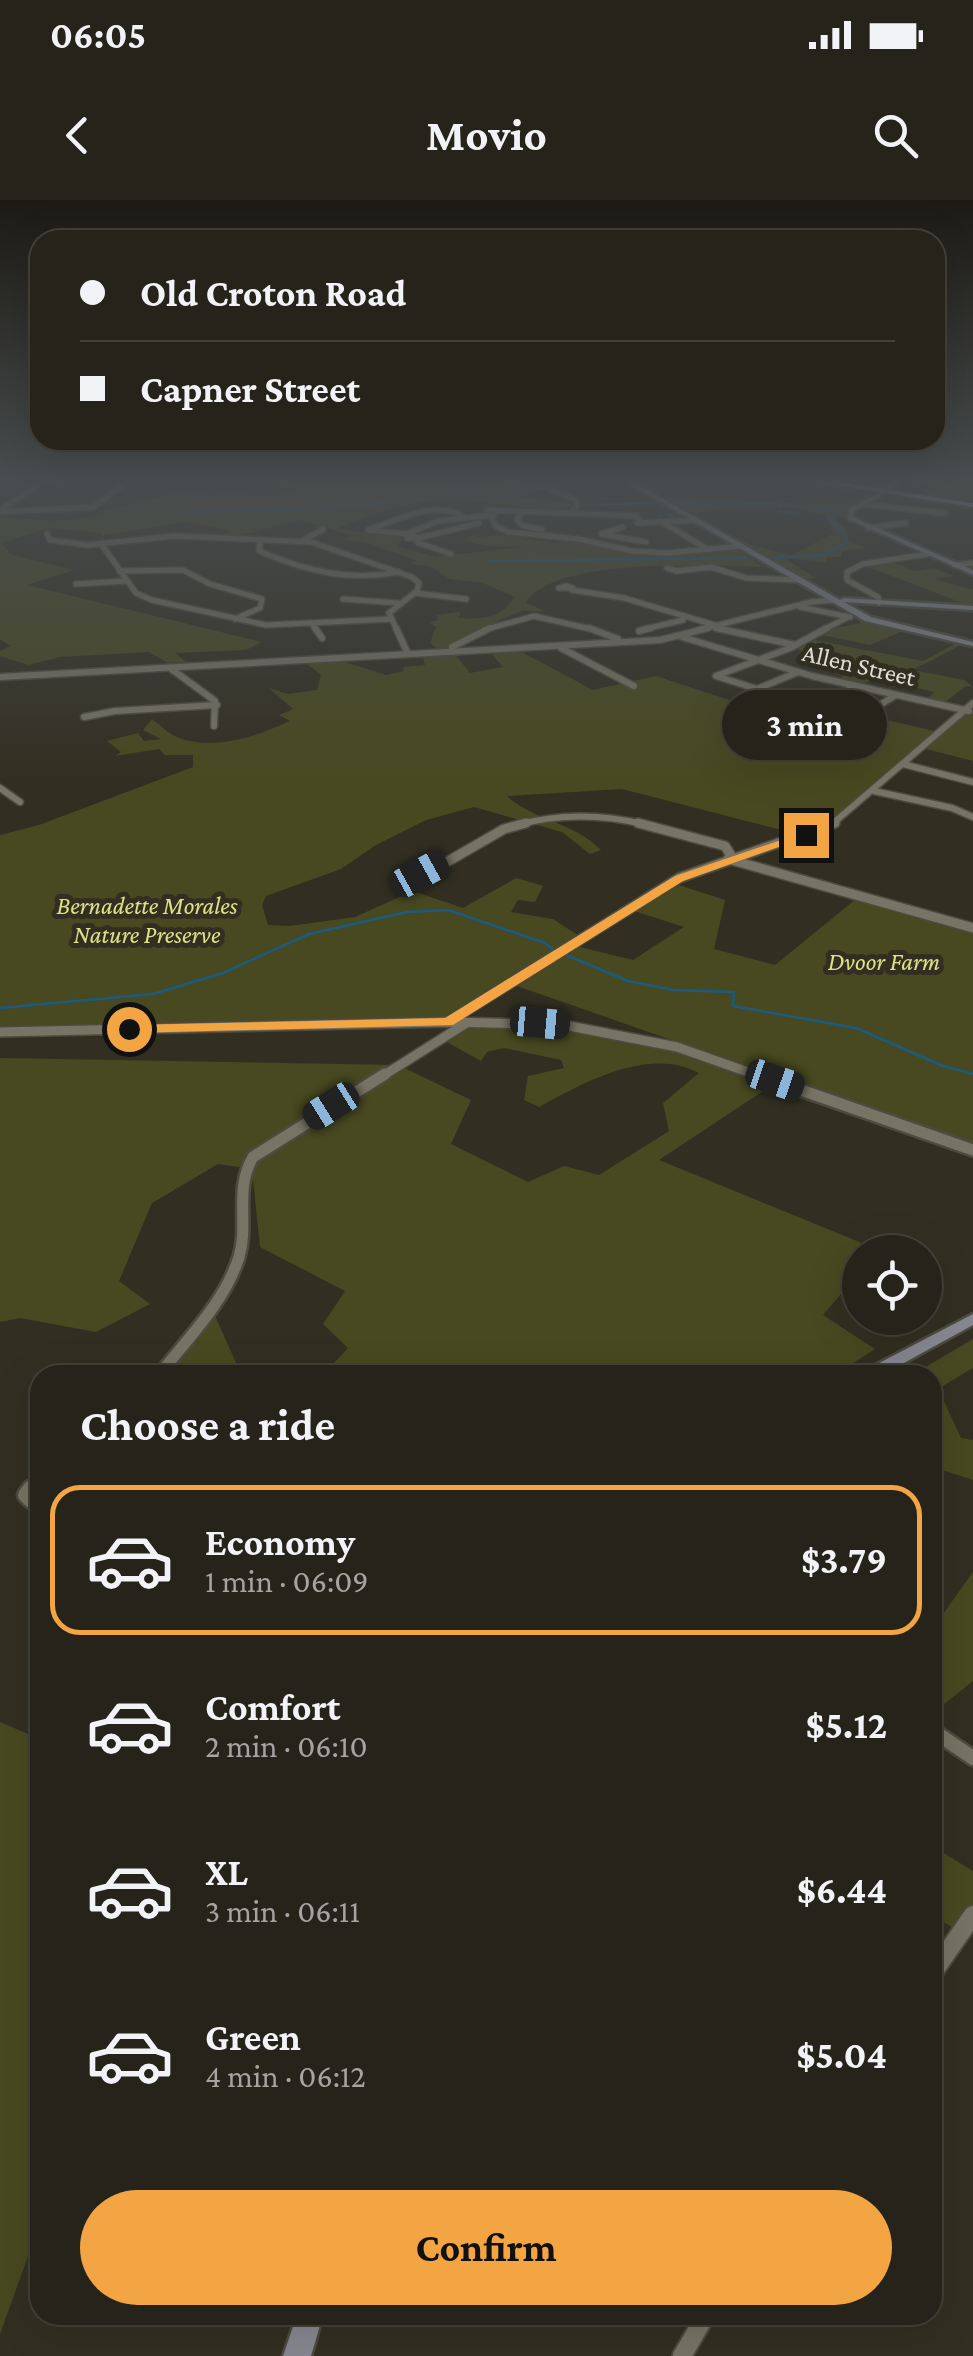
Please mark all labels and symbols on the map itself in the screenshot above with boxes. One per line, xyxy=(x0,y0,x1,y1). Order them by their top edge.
street label: Allen Street xyxy=(800,639,919,691)
callout: 3 min xyxy=(724,690,888,760)
route end xyxy=(784,813,829,858)
car xyxy=(386,846,454,902)
park label: Bernadette Morales Nature Preserve xyxy=(56,892,238,948)
park label: Dvoor Farm xyxy=(828,948,940,975)
car xyxy=(509,1005,571,1041)
route start xyxy=(107,1007,152,1052)
car xyxy=(742,1056,808,1104)
car xyxy=(298,1077,364,1135)

